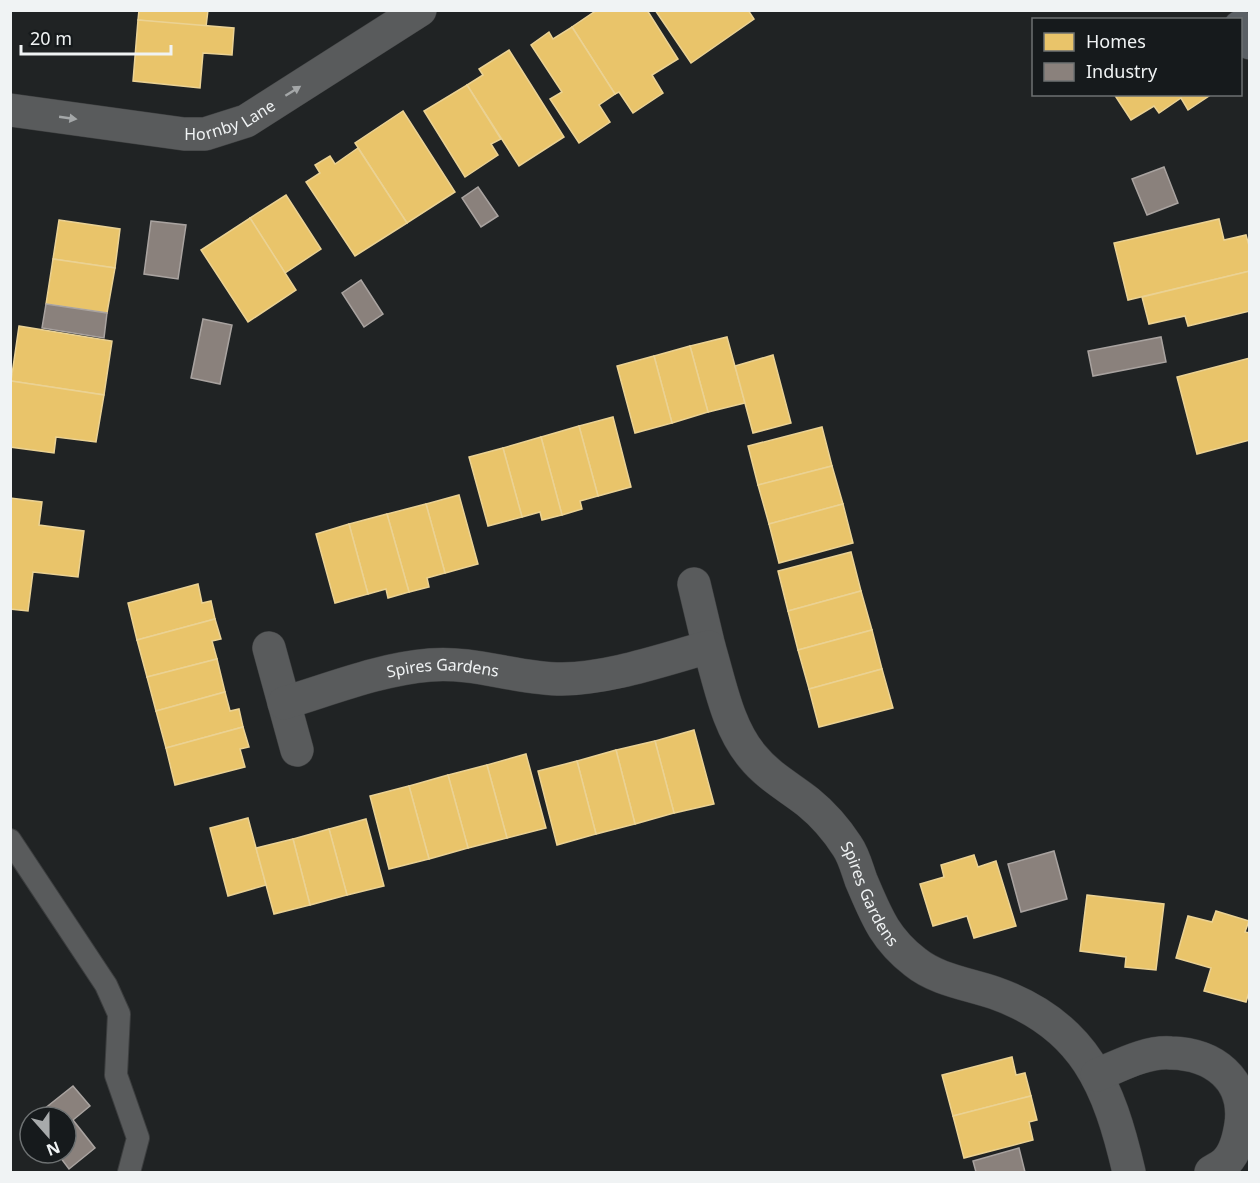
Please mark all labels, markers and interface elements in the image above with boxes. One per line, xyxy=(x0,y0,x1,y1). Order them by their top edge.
scale bar xyxy=(21,18,171,56)
legend xyxy=(1032,18,1242,96)
text: 20 m xyxy=(30,26,72,50)
text: Homes xyxy=(1086,29,1146,53)
text: Industry xyxy=(1086,59,1158,83)
one-way arrow xyxy=(285,85,302,96)
street label: Hornby Lane xyxy=(184,94,279,145)
one-way arrow xyxy=(59,113,78,123)
street label: Spires Gardens xyxy=(384,653,501,683)
street label: Spires Gardens xyxy=(836,837,904,951)
north arrow xyxy=(18,1105,78,1165)
text: N xyxy=(43,1136,63,1162)

